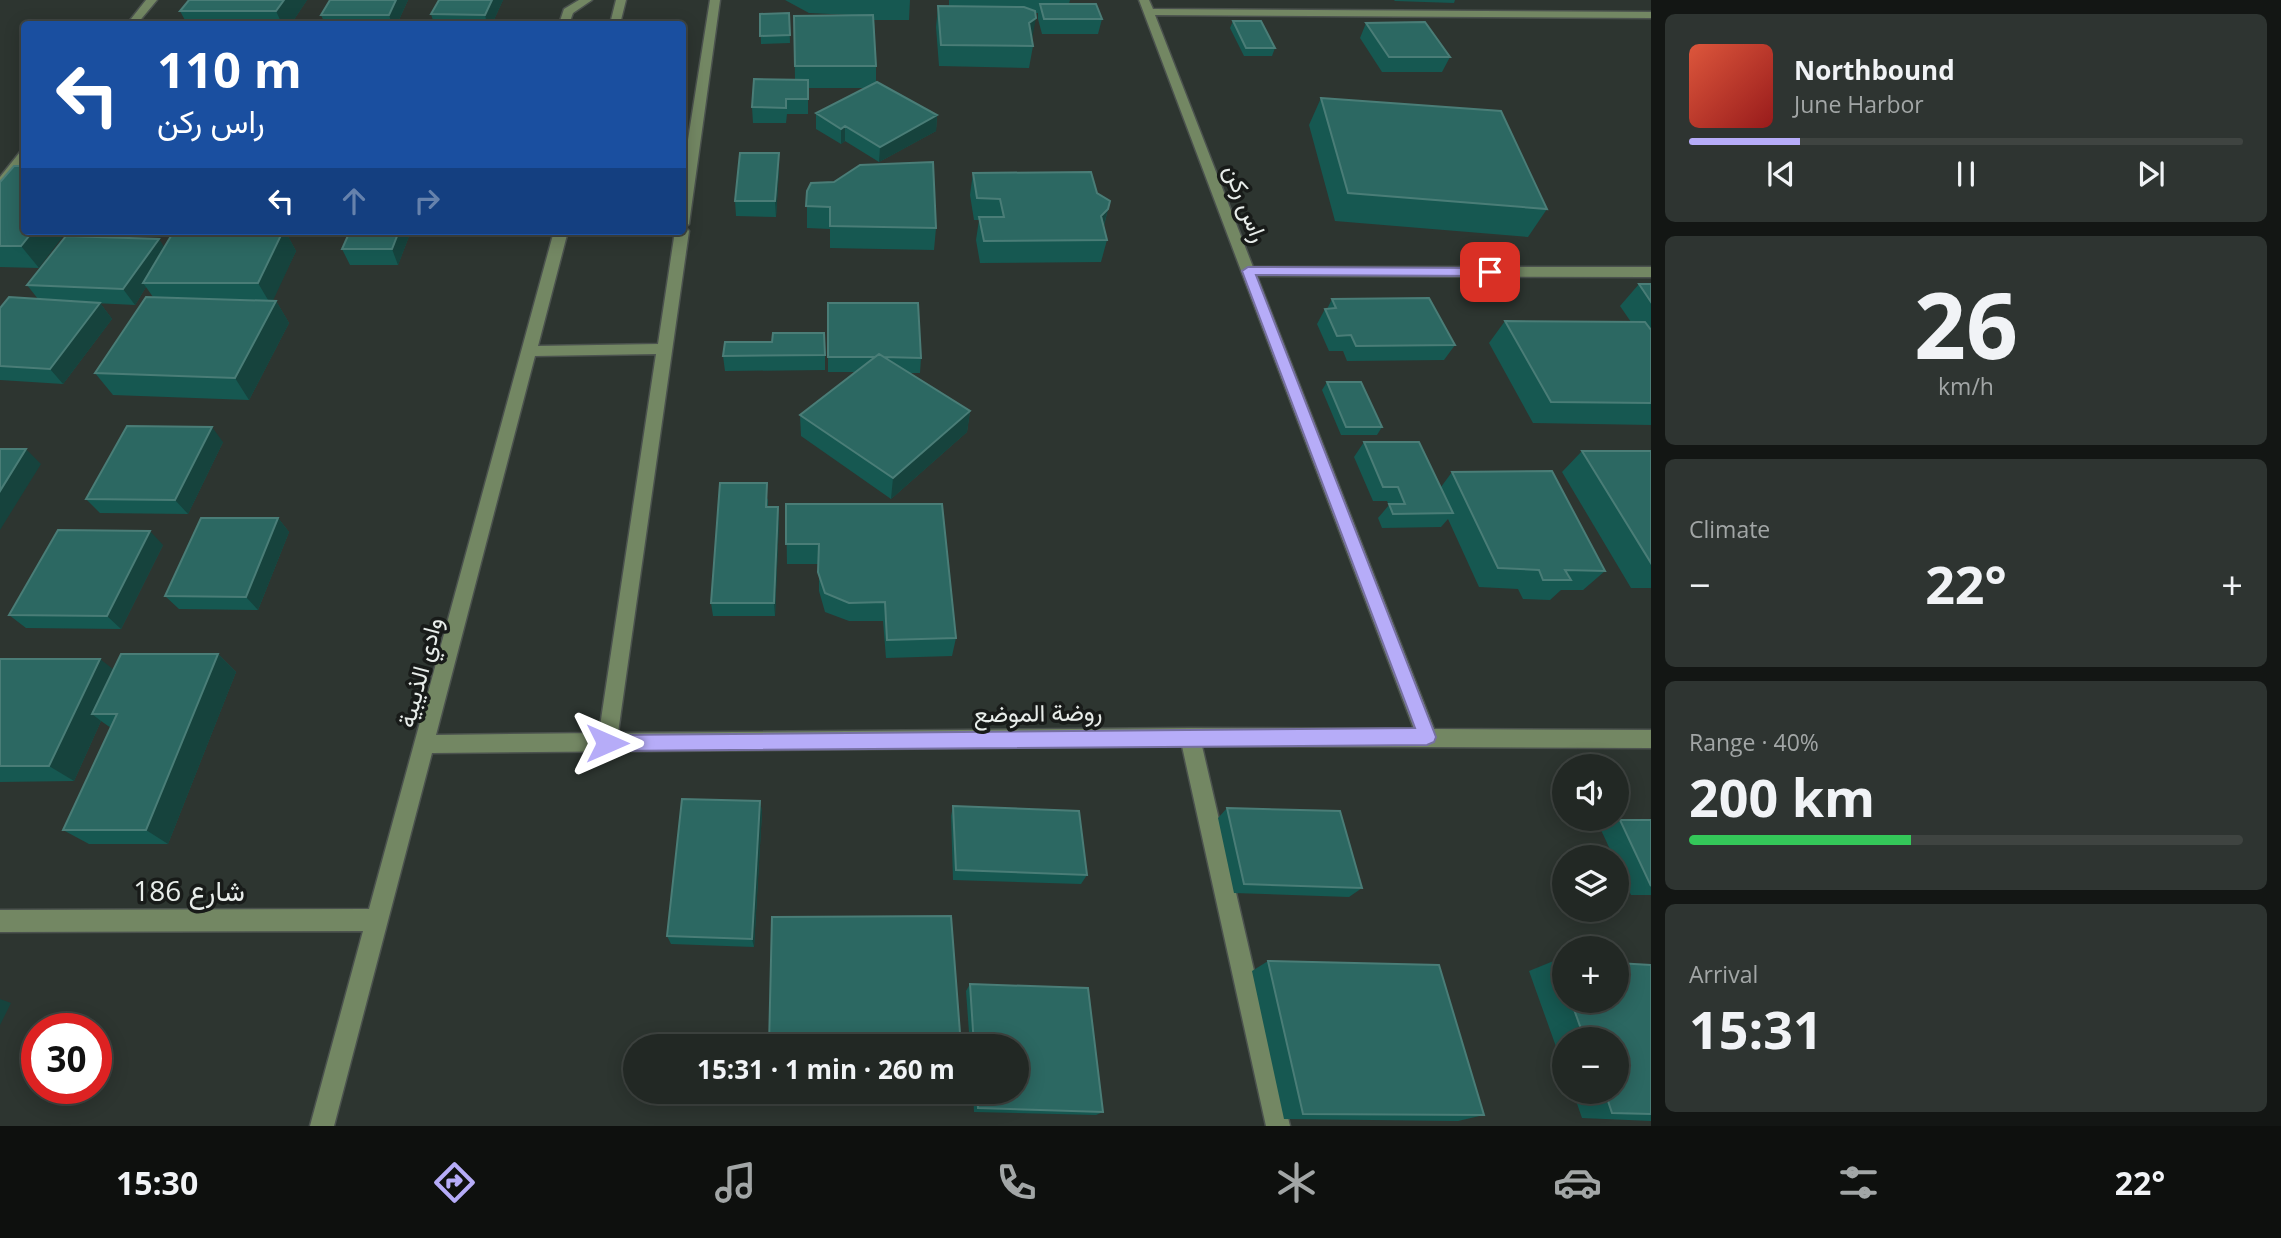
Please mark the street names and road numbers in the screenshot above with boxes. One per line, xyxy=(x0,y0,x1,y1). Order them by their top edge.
street label: راس ركن xyxy=(1217,159,1277,247)
street label: وادي الذيبية xyxy=(388,613,453,732)
street label: روضة الموضع xyxy=(973,694,1103,732)
street label: شارع 186 xyxy=(133,871,245,910)

